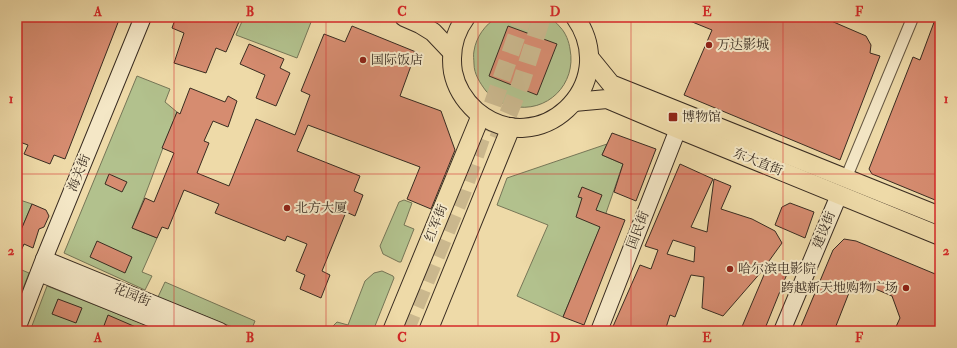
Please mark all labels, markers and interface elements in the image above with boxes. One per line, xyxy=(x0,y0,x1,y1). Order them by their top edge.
text: A xyxy=(93,4,103,20)
text: B xyxy=(246,4,254,20)
text: C xyxy=(397,4,407,20)
text: D xyxy=(550,4,561,20)
text: E xyxy=(702,4,712,20)
text: F xyxy=(855,4,864,20)
place label: 万达影城 xyxy=(717,37,769,53)
marker: 万达影城 xyxy=(704,40,714,50)
place label: 国际饭店 xyxy=(371,52,423,68)
marker: 国际饭店 xyxy=(358,55,368,65)
text: 1 xyxy=(9,91,14,107)
text: 1 xyxy=(944,91,949,107)
place label: 博物馆 xyxy=(682,109,721,125)
marker: 博物馆 xyxy=(667,111,679,123)
street label: 东大直街 xyxy=(731,145,785,179)
street label: 海关街 xyxy=(64,152,94,194)
place label: 北方大厦 xyxy=(295,200,347,216)
street label: 红军街 xyxy=(421,202,451,244)
marker: 北方大厦 xyxy=(282,203,292,213)
street label: 国民街 xyxy=(624,209,652,251)
street label: 建设街 xyxy=(809,209,839,251)
text: 2 xyxy=(8,243,15,259)
text: 2 xyxy=(943,243,950,259)
place label: 哈尔滨电影院 xyxy=(738,261,816,277)
marker: 哈尔滨电影院 xyxy=(725,264,735,274)
street label: 花园街 xyxy=(111,280,153,310)
place label: 跨越新天地购物广场 xyxy=(781,280,898,296)
marker: 跨越新天地购物广场 xyxy=(901,283,911,293)
text: A xyxy=(93,330,103,346)
text: B xyxy=(246,330,254,346)
text: C xyxy=(397,330,407,346)
text: D xyxy=(550,330,561,346)
text: E xyxy=(702,330,712,346)
text: F xyxy=(855,330,864,346)

